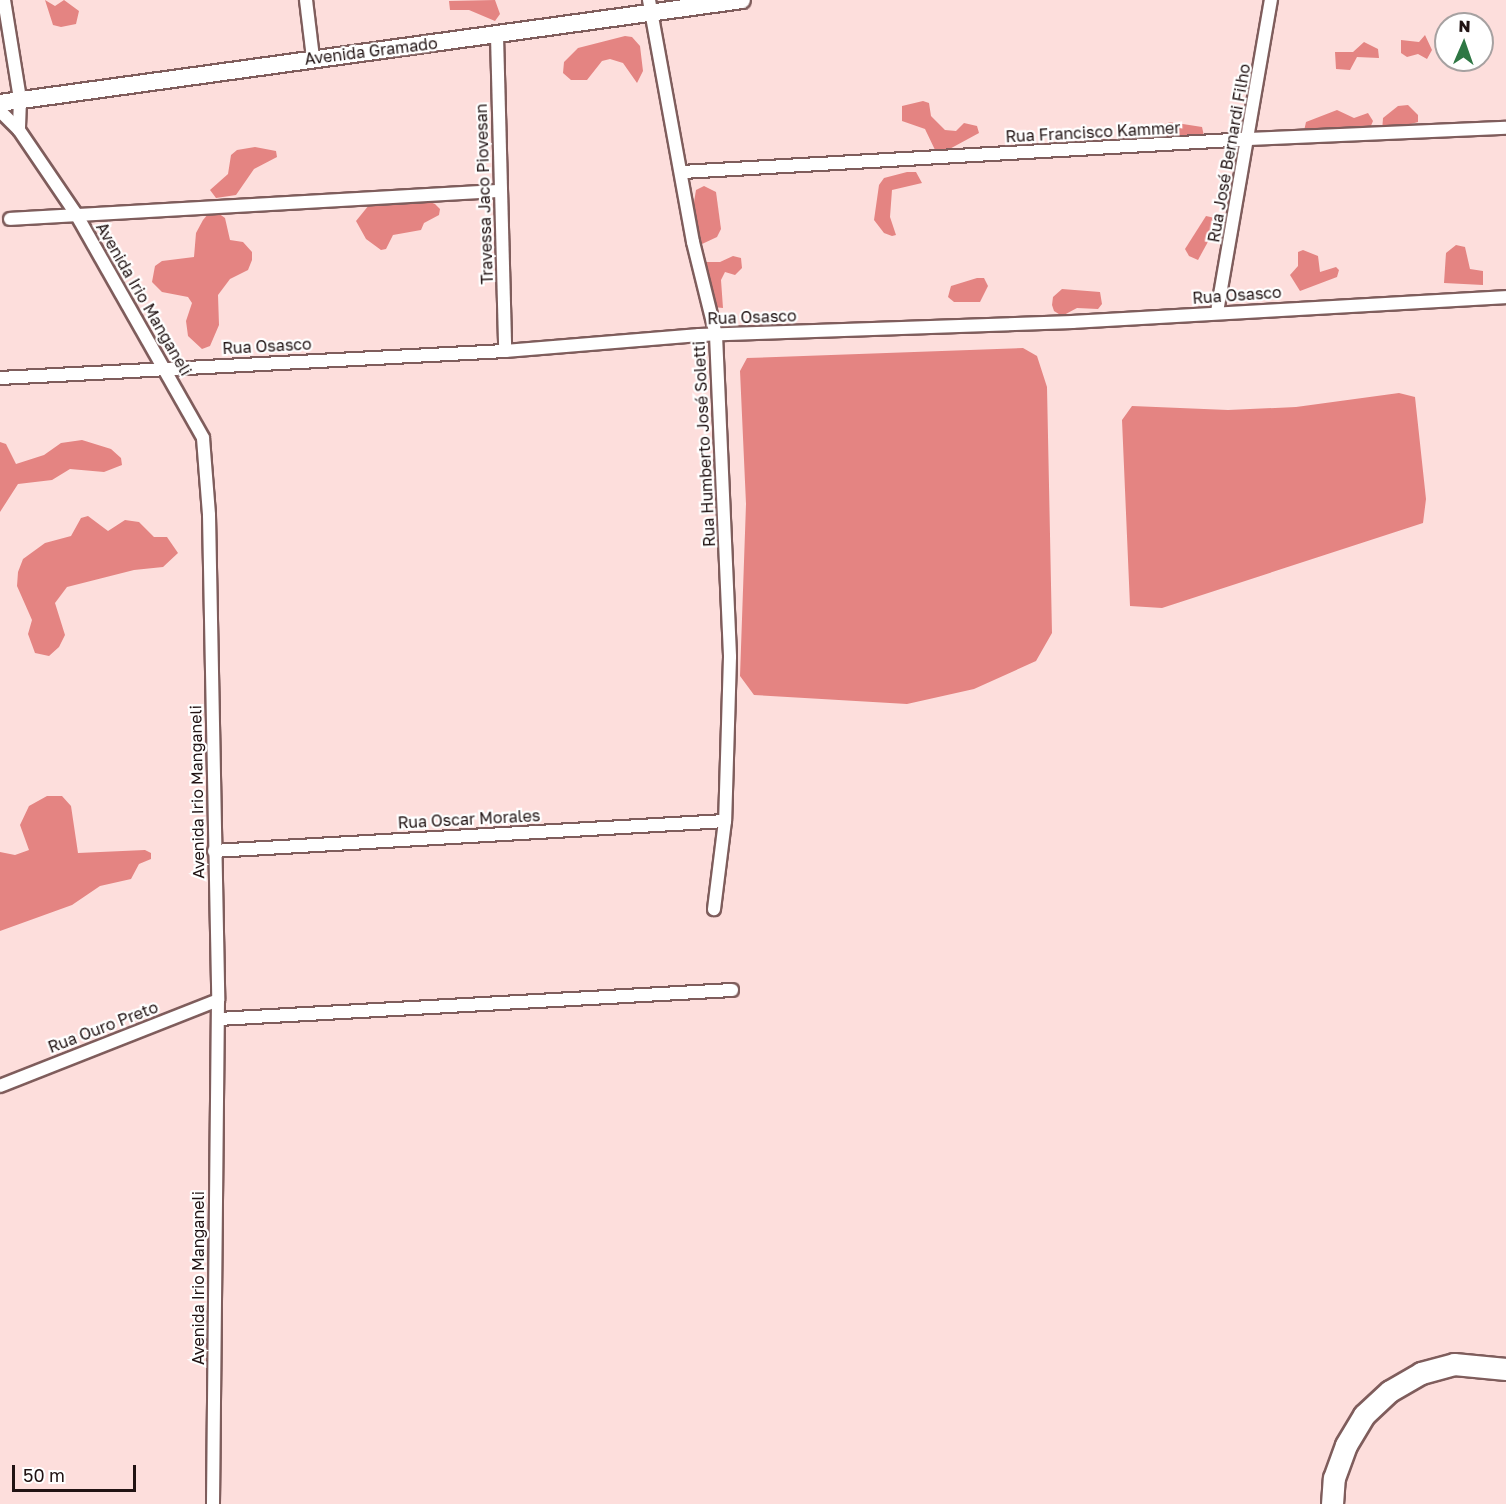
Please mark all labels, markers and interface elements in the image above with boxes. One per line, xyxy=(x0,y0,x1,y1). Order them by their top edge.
north arrow xyxy=(1434,12,1494,72)
text: N xyxy=(1458,16,1471,36)
street label: Avenida Gramado xyxy=(303,33,439,69)
street label: Rua José Bernardi Filho xyxy=(1204,62,1254,244)
street label: Travessa Jaco Piovesan xyxy=(471,103,497,285)
street label: Rua Francisco Kammer xyxy=(1005,118,1181,146)
street label: Avenida Irio Manganeli xyxy=(92,219,196,379)
street label: Rua Osasco xyxy=(1192,282,1282,308)
street label: Rua Osasco xyxy=(707,306,797,328)
street label: Rua Osasco xyxy=(222,334,312,358)
street label: Rua Humberto José Soletti xyxy=(689,341,719,547)
street label: Avenida Irio Manganeli xyxy=(186,705,208,879)
street label: Rua Oscar Morales xyxy=(397,806,541,832)
street label: Rua Ouro Preto xyxy=(45,997,161,1057)
street label: Avenida Irio Manganeli xyxy=(188,1191,208,1365)
scale bar xyxy=(15,1453,140,1491)
text: 50 m xyxy=(23,1464,65,1486)

